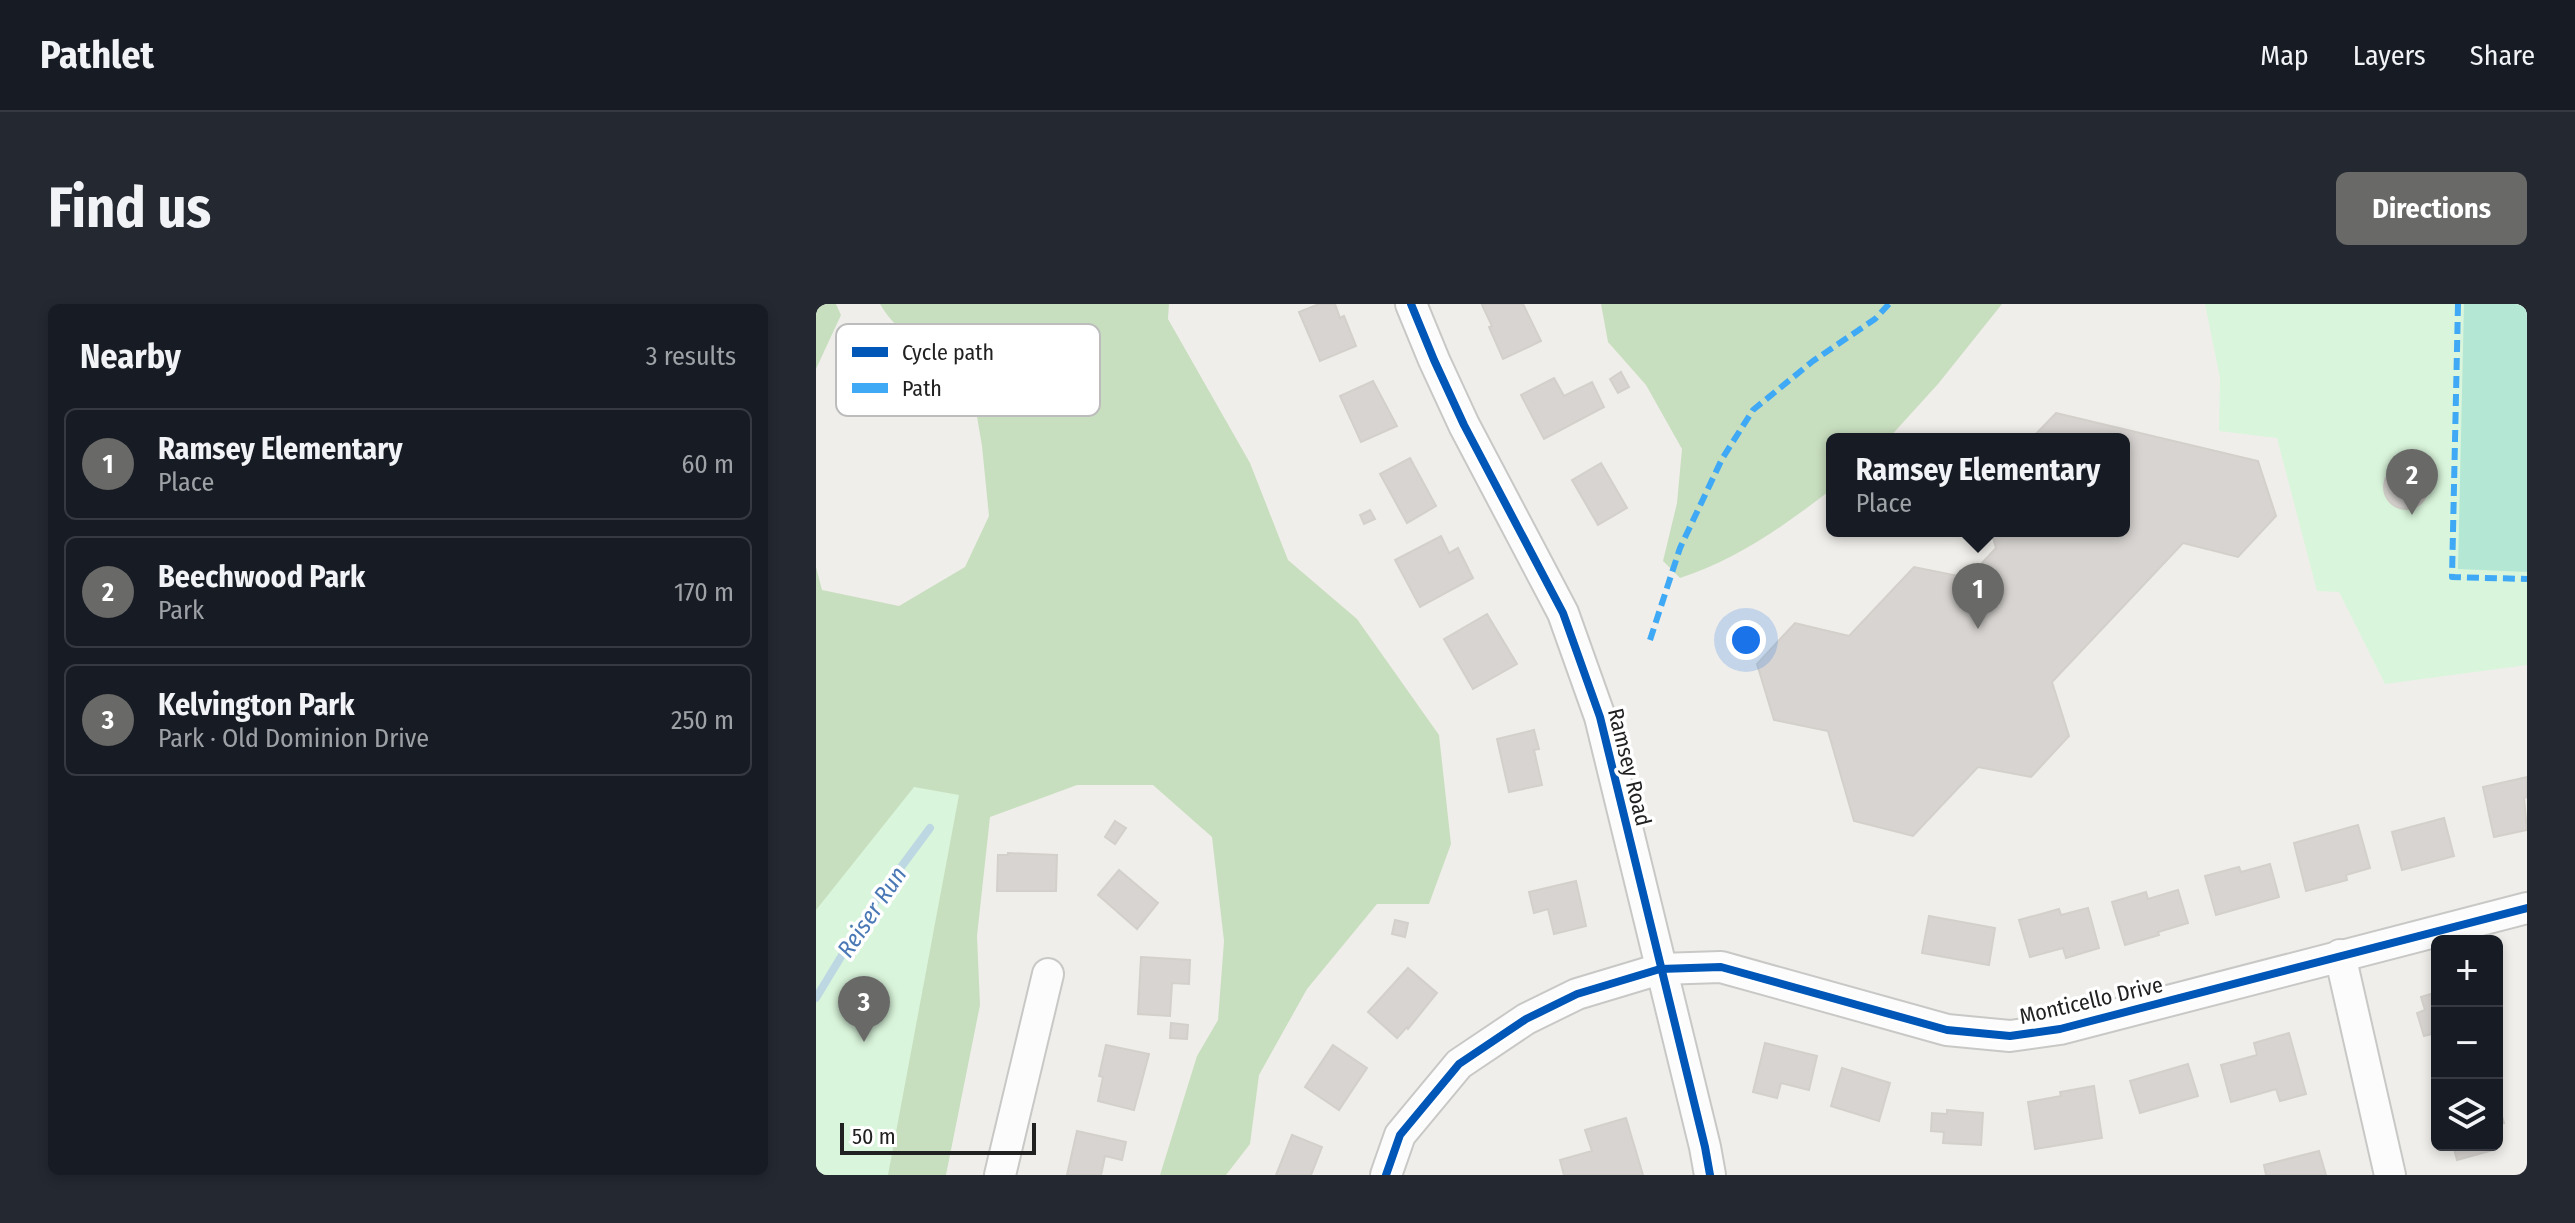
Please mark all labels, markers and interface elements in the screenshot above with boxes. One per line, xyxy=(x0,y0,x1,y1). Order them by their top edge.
text: Pathlet xyxy=(40,32,154,78)
text: Map xyxy=(2260,39,2309,72)
text: Layers xyxy=(2353,39,2426,72)
text: Share xyxy=(2470,39,2535,72)
button: Directions xyxy=(2336,172,2527,245)
text: Find us xyxy=(48,175,211,242)
legend xyxy=(836,324,1100,416)
text: Nearby xyxy=(80,336,181,377)
text: Cycle path xyxy=(902,339,994,366)
text: 3 results xyxy=(646,341,736,372)
text: Path xyxy=(902,375,942,402)
text: Ramsey Elementary xyxy=(158,431,402,467)
popup xyxy=(1826,433,2130,537)
text: 1 xyxy=(103,449,114,480)
text: 60 m xyxy=(681,449,734,480)
pin: 2 xyxy=(2386,449,2438,515)
text: Ramsey Elementary xyxy=(1856,452,2100,488)
text: Place xyxy=(158,467,214,498)
text: Place xyxy=(1856,488,1912,519)
text: Beechwood Park xyxy=(158,559,365,595)
pin: 1 xyxy=(1952,563,2004,629)
text: 2 xyxy=(102,577,114,608)
text: 170 m xyxy=(674,577,734,608)
text: Park xyxy=(158,595,204,626)
your location xyxy=(1726,620,1766,660)
text: Kelvington Park xyxy=(158,687,355,723)
text: 3 xyxy=(102,705,114,736)
text: 250 m xyxy=(671,705,734,736)
street label: Ramsey Road xyxy=(1602,706,1657,829)
text: Park · Old Dominion Drive xyxy=(158,723,429,754)
water label: Reiser Run xyxy=(831,861,913,963)
map controls xyxy=(2431,935,2503,1151)
button: + xyxy=(2431,935,2503,1007)
street label: Monticello Drive xyxy=(2017,971,2165,1030)
pin: 3 xyxy=(838,976,890,1042)
button: − xyxy=(2431,1007,2503,1079)
button: layers xyxy=(2431,1079,2503,1151)
scale bar xyxy=(840,1119,1036,1155)
text: 50 m xyxy=(852,1123,896,1150)

